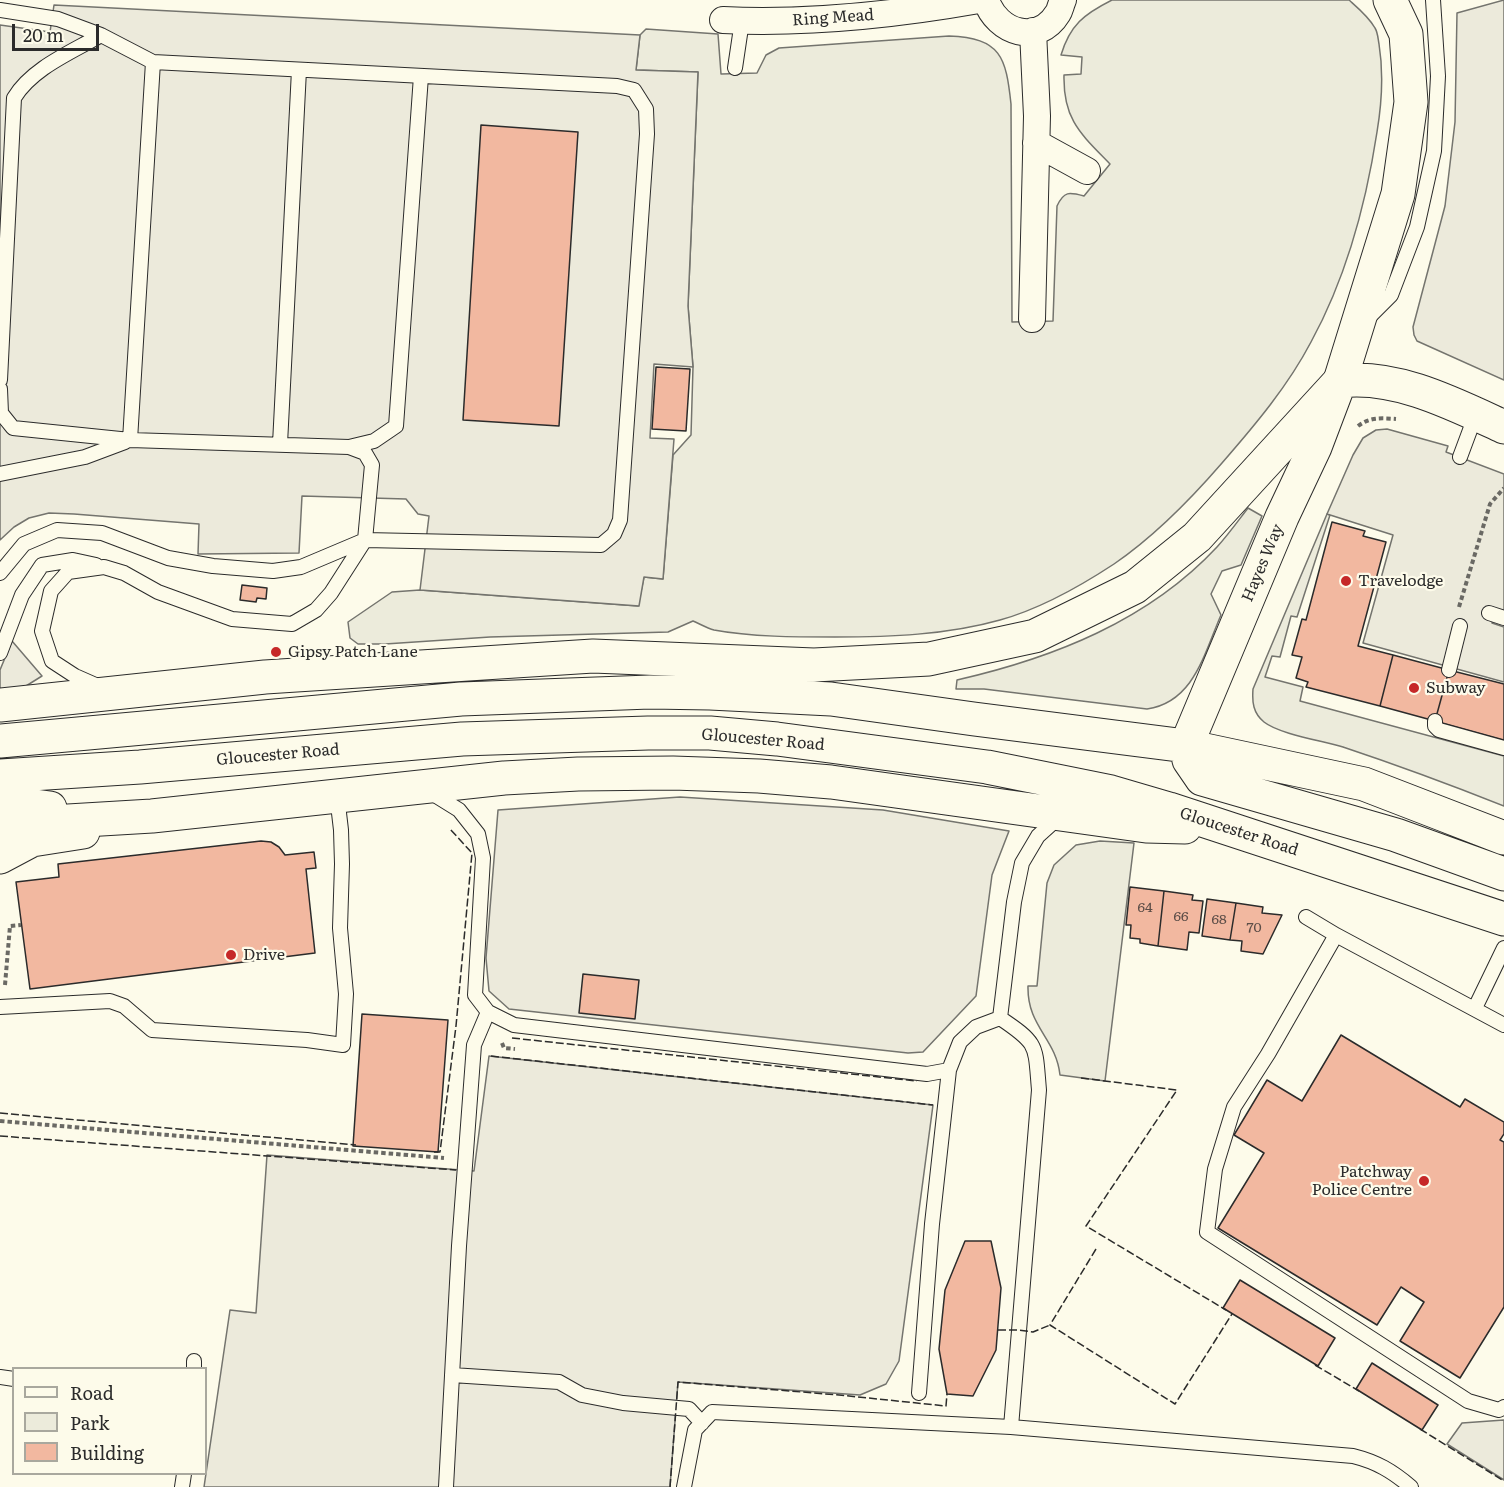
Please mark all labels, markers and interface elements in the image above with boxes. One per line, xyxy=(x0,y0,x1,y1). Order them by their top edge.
street label: Ring Mead xyxy=(791,6,875,30)
scale bar xyxy=(15,12,102,50)
text: 20 m xyxy=(23,21,64,48)
street label: Hayes Way xyxy=(1238,521,1288,605)
place label: Travelodge xyxy=(1358,571,1443,591)
marker: Travelodge xyxy=(1339,574,1353,588)
place label: Gipsy Patch Lane xyxy=(288,642,418,662)
marker: Gipsy Patch Lane xyxy=(269,645,283,659)
place label: Subway xyxy=(1426,678,1485,698)
marker: Subway xyxy=(1407,681,1421,695)
street label: Gloucester Road xyxy=(700,725,826,755)
street label: Gloucester Road xyxy=(215,740,341,770)
street label: Gloucester Road xyxy=(1177,804,1301,860)
house number: 64 xyxy=(1137,900,1153,916)
house number: 66 xyxy=(1173,909,1189,925)
house number: 68 xyxy=(1211,912,1227,928)
house number: 70 xyxy=(1246,920,1262,936)
place label: Drive xyxy=(243,945,285,965)
marker: Drive xyxy=(224,948,238,962)
place label: Patchway Police Centre xyxy=(1312,1162,1412,1200)
marker: Patchway Police Centre xyxy=(1417,1174,1431,1188)
legend xyxy=(12,1367,207,1475)
text: Road xyxy=(70,1379,114,1406)
text: Park xyxy=(70,1409,109,1436)
text: Building xyxy=(70,1439,144,1466)

